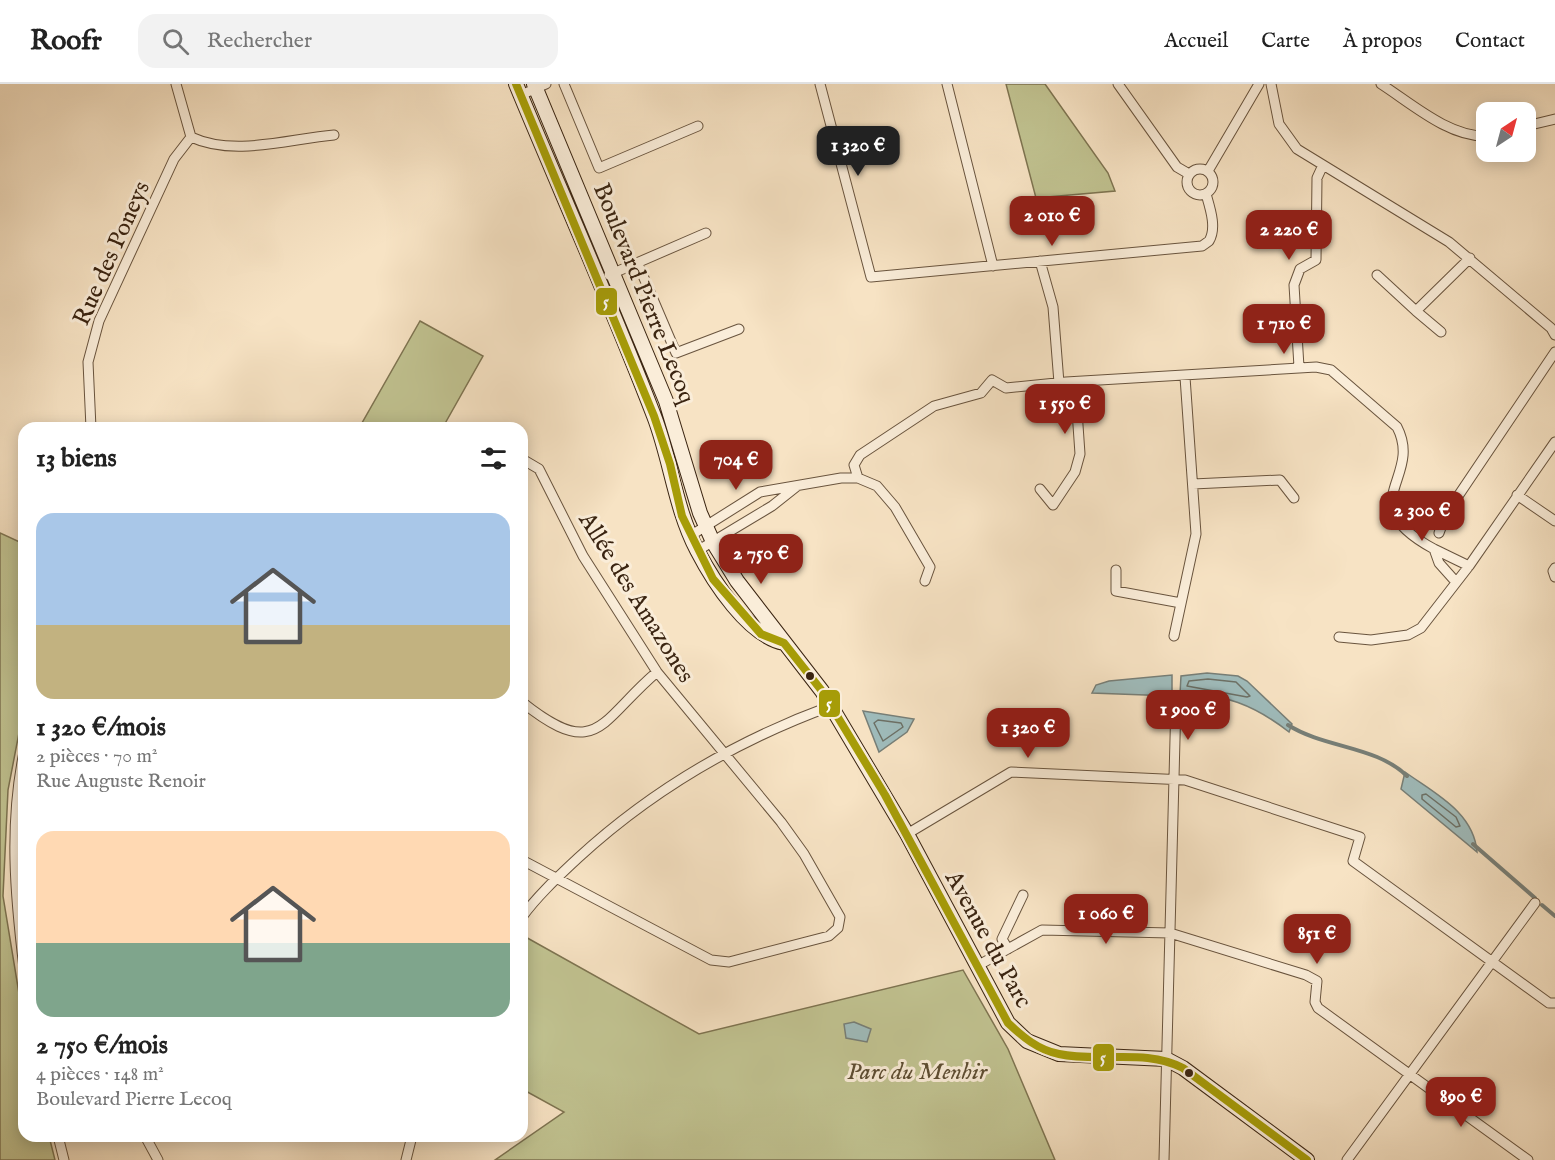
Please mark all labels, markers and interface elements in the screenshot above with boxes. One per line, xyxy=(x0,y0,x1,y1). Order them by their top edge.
search box xyxy=(138,14,558,68)
text: Roofr xyxy=(30,24,102,59)
icon: search xyxy=(159,25,192,58)
text: Rechercher xyxy=(207,27,312,55)
text: Accueil xyxy=(1164,28,1228,55)
text: Carte xyxy=(1261,28,1310,55)
text: À propos xyxy=(1343,28,1422,55)
text: Contact xyxy=(1455,28,1525,55)
north arrow xyxy=(1476,102,1536,162)
map controls xyxy=(1476,102,1536,162)
pin: 1 320 € xyxy=(803,126,913,177)
text: 1 320 € xyxy=(831,133,885,158)
street label: Rue des Poneys xyxy=(67,177,158,331)
street label: Boulevard Pierre Lecoq xyxy=(585,179,702,409)
pin: 2 010 € xyxy=(997,196,1107,247)
text: 2 010 € xyxy=(1024,203,1080,228)
pin: 2 220 € xyxy=(1234,210,1344,261)
text: 2 220 € xyxy=(1260,217,1318,242)
line badge: 5 xyxy=(595,287,618,316)
text: 5 xyxy=(603,293,609,313)
pin: 1 710 € xyxy=(1229,304,1339,355)
text: 1 710 € xyxy=(1257,311,1311,336)
pin: 1 550 € xyxy=(1010,384,1120,435)
text: 1 550 € xyxy=(1039,391,1091,416)
pin: 704 € xyxy=(694,440,778,491)
text: 13 biens xyxy=(36,442,117,475)
icon: filters xyxy=(477,442,510,475)
text: 704 € xyxy=(713,447,759,472)
pin: 2 300 € xyxy=(1367,491,1477,542)
text: 2 300 € xyxy=(1394,498,1450,523)
street label: Allée des Amazones xyxy=(570,506,701,689)
pin: 2 750 € xyxy=(706,534,816,585)
text: 2 750 € xyxy=(733,541,789,566)
icon: home xyxy=(219,552,327,660)
unlabelled marker xyxy=(804,670,816,682)
line badge: 5 xyxy=(818,689,841,718)
pin: 1 900 € xyxy=(1133,690,1243,741)
text: 5 xyxy=(826,695,832,715)
text: 1 900 € xyxy=(1160,697,1216,722)
pin: 1 320 € xyxy=(973,708,1083,759)
text: 1 320 €/mois xyxy=(36,711,166,744)
text: 1 320 € xyxy=(1001,715,1055,740)
text: 2 pièces · 70 m² xyxy=(36,744,157,769)
text: Rue Auguste Renoir xyxy=(36,769,206,794)
street label: Avenue du Parc xyxy=(937,865,1038,1014)
icon: home xyxy=(219,870,327,978)
pin: 1 060 € xyxy=(1051,894,1161,945)
text: 1 060 € xyxy=(1078,901,1134,926)
pin: 851 € xyxy=(1275,914,1359,965)
text: 851 € xyxy=(1298,921,1336,946)
text: 2 750 €/mois xyxy=(36,1029,168,1062)
line badge: 5 xyxy=(1092,1043,1115,1072)
text: 5 xyxy=(1100,1049,1106,1069)
park label: Parc du Menhir xyxy=(847,1057,989,1088)
text: 4 pièces · 148 m² xyxy=(36,1062,164,1087)
unlabelled marker xyxy=(1183,1067,1195,1079)
pin: 890 € xyxy=(1419,1077,1503,1128)
text: 890 € xyxy=(1440,1084,1482,1109)
text: Boulevard Pierre Lecoq xyxy=(36,1087,232,1112)

